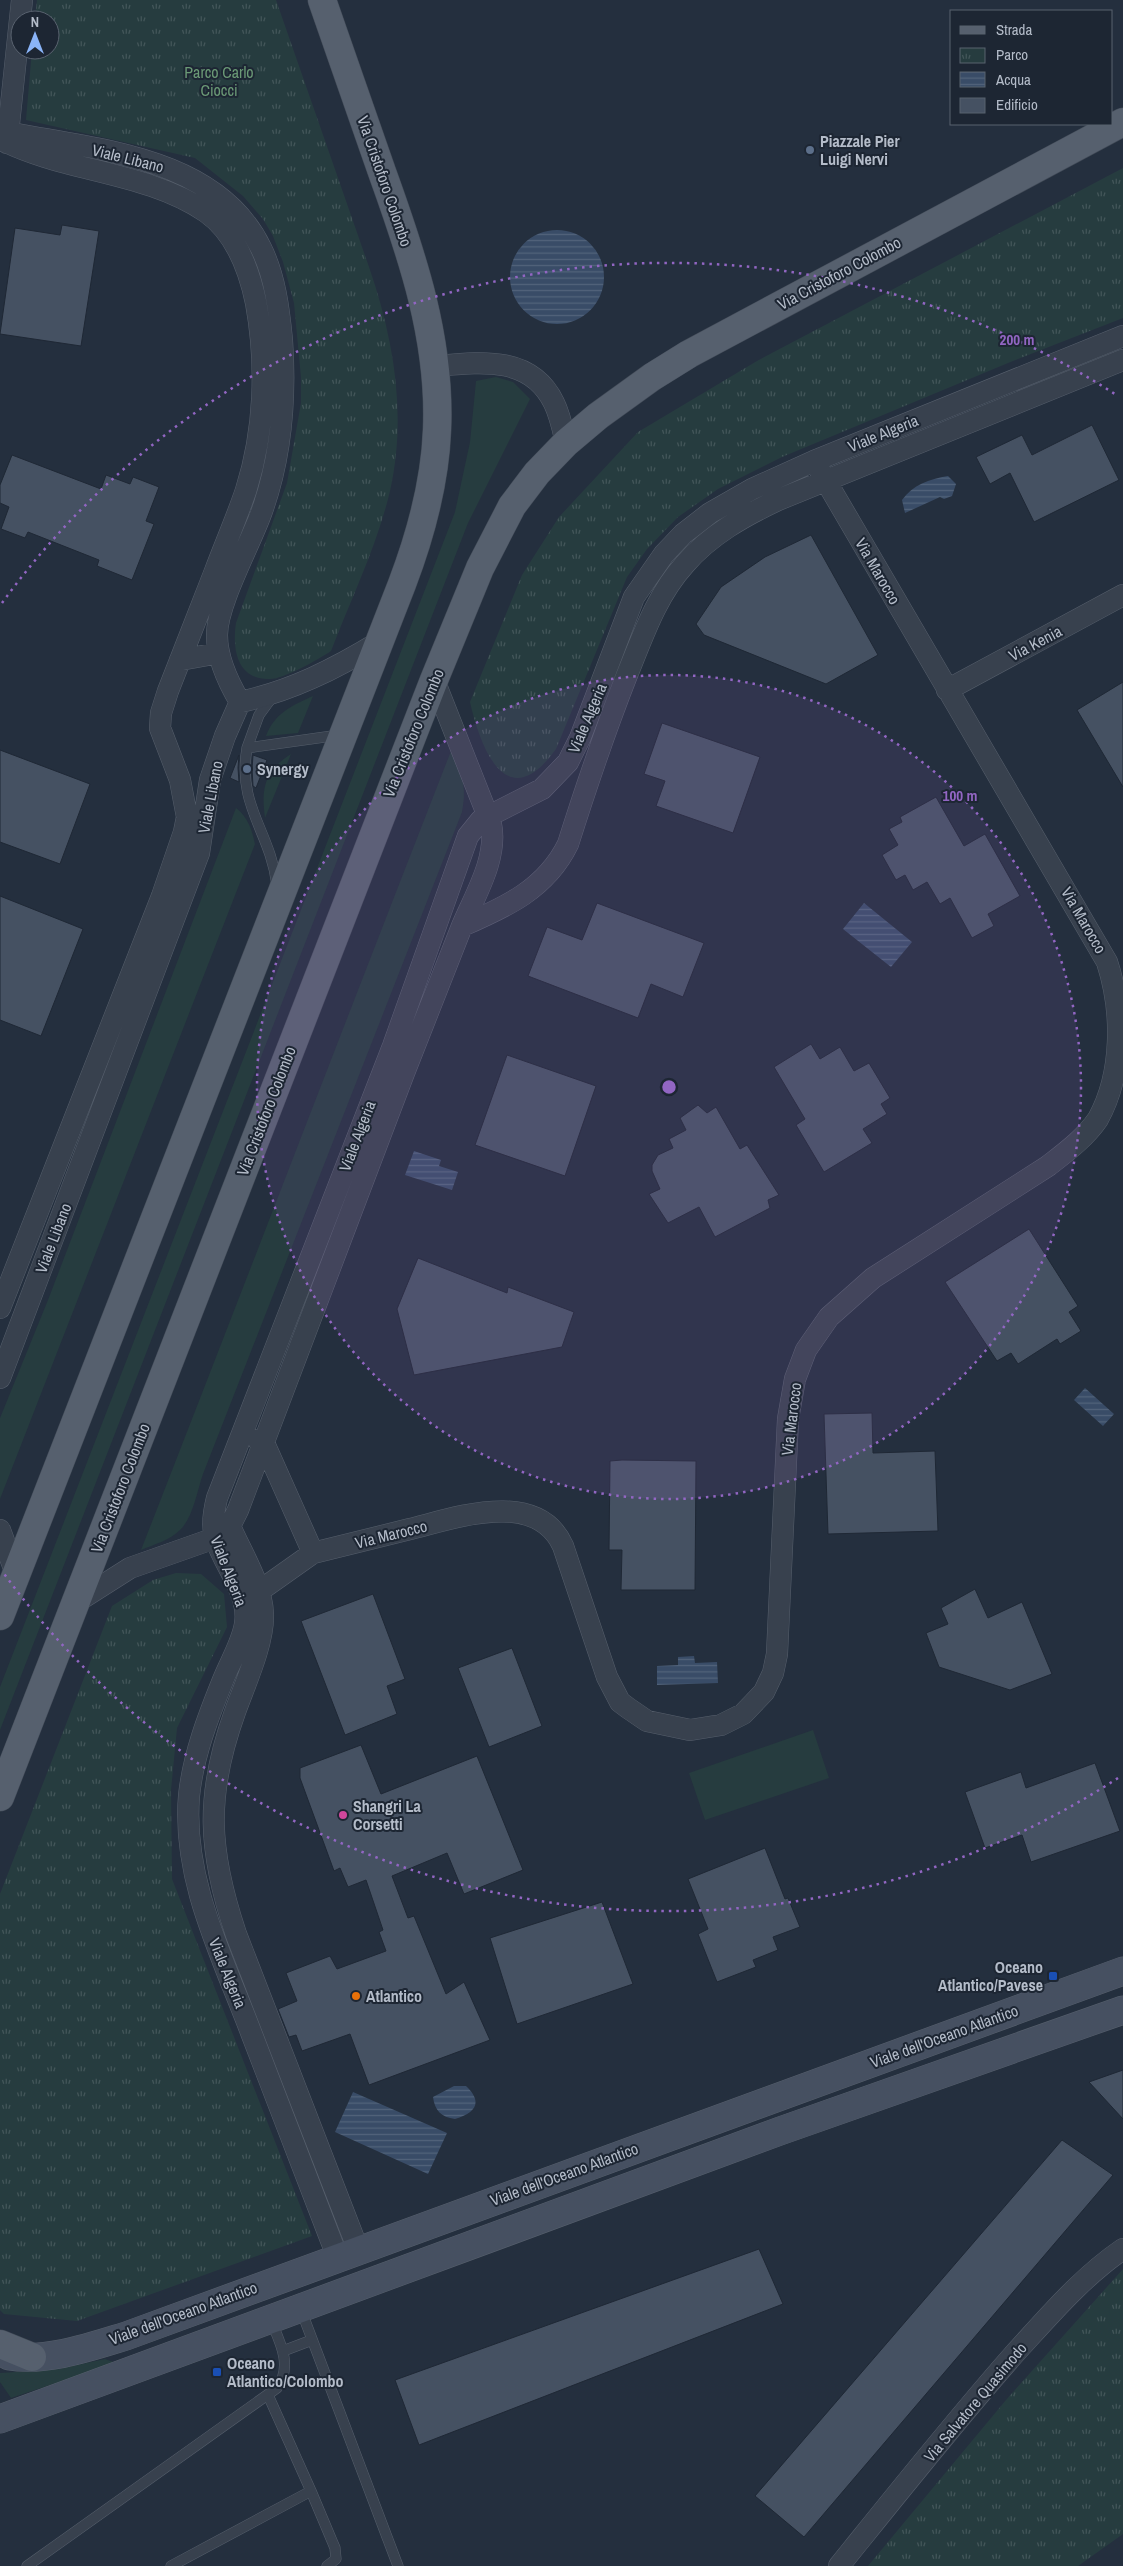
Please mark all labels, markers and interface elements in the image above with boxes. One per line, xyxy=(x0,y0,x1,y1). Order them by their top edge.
north arrow xyxy=(10,10,60,60)
legend xyxy=(950,10,1113,125)
text: N xyxy=(31,13,39,31)
text: Strada xyxy=(996,19,1032,40)
text: Parco xyxy=(996,44,1028,65)
park label: Parco Carlo Ciocci xyxy=(184,61,254,101)
text: Acqua xyxy=(995,69,1031,90)
text: Edificio xyxy=(996,94,1038,115)
street label: Via Cristoforo Colombo xyxy=(352,113,418,249)
place label: Piazzale Pier Luigi Nervi xyxy=(820,130,900,170)
street label: Viale Libano xyxy=(90,138,166,178)
marker: Piazzale Pier Luigi Nervi xyxy=(804,144,816,156)
street label: Via Cristoforo Colombo xyxy=(773,231,905,315)
text: 200 m xyxy=(1000,329,1034,350)
street label: Viale Algeria xyxy=(844,409,922,457)
street label: Via Marocco xyxy=(850,534,906,608)
street label: Via Kenia xyxy=(1004,619,1066,666)
street label: Via Cristoforo Colombo xyxy=(377,665,449,801)
street label: Viale Algeria xyxy=(562,679,612,756)
place label: Synergy xyxy=(257,758,309,780)
street label: Viale Libano xyxy=(192,759,228,835)
marker: Synergy xyxy=(241,763,253,775)
text: 100 m xyxy=(943,785,977,806)
street label: Via Marocco xyxy=(1056,883,1112,957)
street label: Via Cristoforo Colombo xyxy=(231,1043,301,1179)
centre of rings xyxy=(660,1078,678,1096)
street label: Viale Algeria xyxy=(333,1097,381,1175)
street label: Viale Libano xyxy=(30,1200,76,1276)
street label: Via Marocco xyxy=(776,1381,806,1457)
street label: Via Cristoforo Colombo xyxy=(85,1420,155,1556)
street label: Via Marocco xyxy=(353,1514,429,1554)
street label: Viale Algeria xyxy=(205,1532,253,1610)
place label: Shangri La Corsetti xyxy=(353,1795,422,1835)
marker: Shangri La Corsetti xyxy=(337,1809,349,1821)
street label: Viale Algeria xyxy=(204,1934,252,2012)
place label: Oceano Atlantico/Pavese xyxy=(938,1956,1043,1996)
marker: Oceano Atlantico/Pavese xyxy=(1047,1970,1059,1982)
place label: Atlantico xyxy=(366,1985,422,2007)
marker: Atlantico xyxy=(350,1990,362,2002)
street label: Viale dell'Oceano Atlantico xyxy=(867,1999,1021,2073)
street label: Viale dell'Oceano Atlantico xyxy=(487,2137,641,2211)
street label: Viale dell'Oceano Atlantico xyxy=(106,2276,260,2350)
street label: Via Salvatore Quasimodo xyxy=(918,2337,1032,2467)
place label: Oceano Atlantico/Colombo xyxy=(227,2352,344,2392)
marker: Oceano Atlantico/Colombo xyxy=(211,2366,223,2378)

